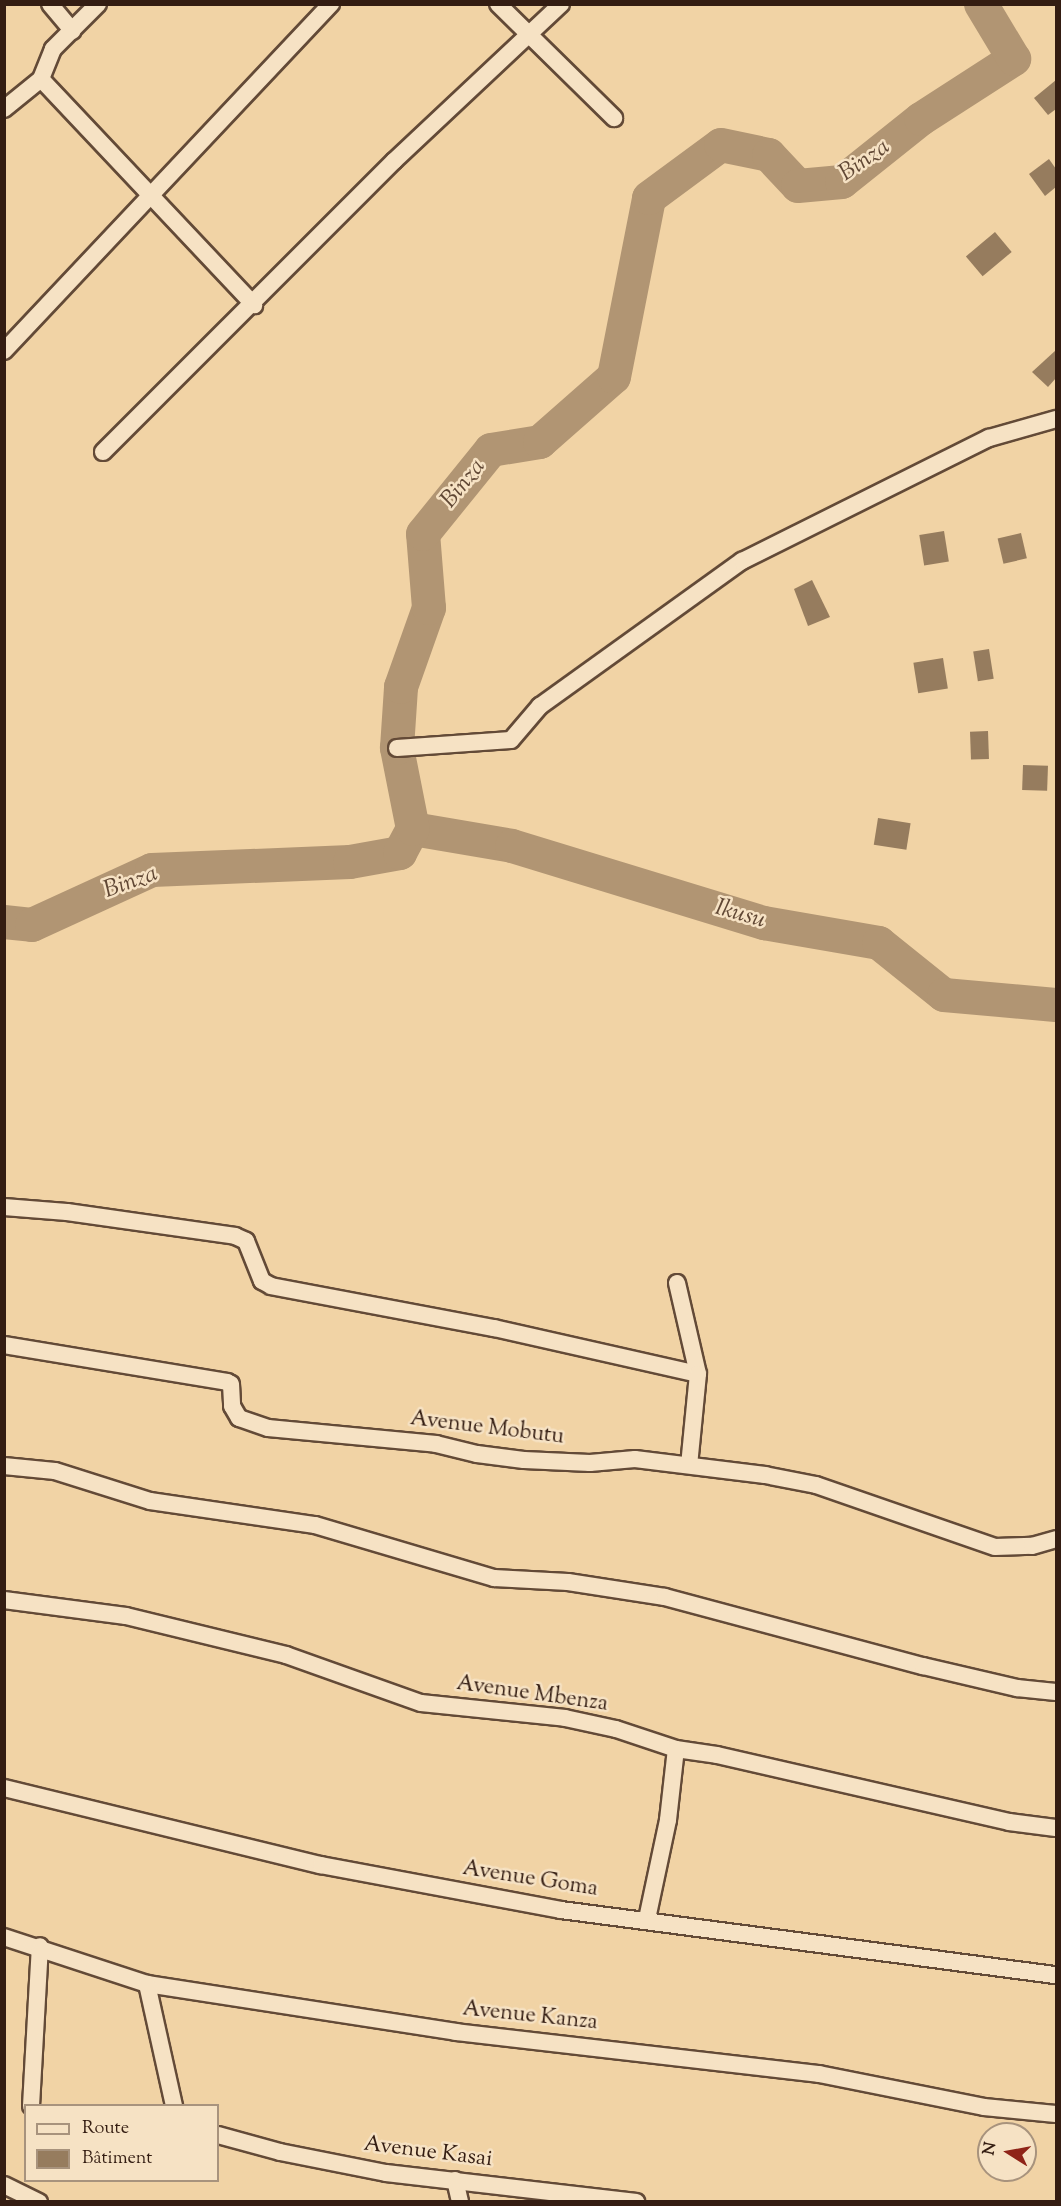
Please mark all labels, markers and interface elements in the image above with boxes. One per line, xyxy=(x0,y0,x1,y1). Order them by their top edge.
water label: Binza xyxy=(834,133,896,189)
water label: Binza xyxy=(435,453,493,515)
water label: Binza xyxy=(100,860,162,906)
water label: Ikusu xyxy=(712,894,768,936)
street label: Avenue Mobutu xyxy=(409,1406,565,1452)
street label: Avenue Mbenza xyxy=(455,1671,609,1719)
street label: Avenue Goma xyxy=(460,1856,600,1904)
street label: Avenue Kanza xyxy=(461,1997,599,2037)
legend xyxy=(24,2104,219,2182)
text: Route xyxy=(82,2116,129,2142)
north arrow xyxy=(977,2122,1037,2182)
street label: Avenue Kasai xyxy=(362,2132,494,2174)
text: N xyxy=(978,2140,1003,2157)
text: Bâtiment xyxy=(82,2146,152,2172)

